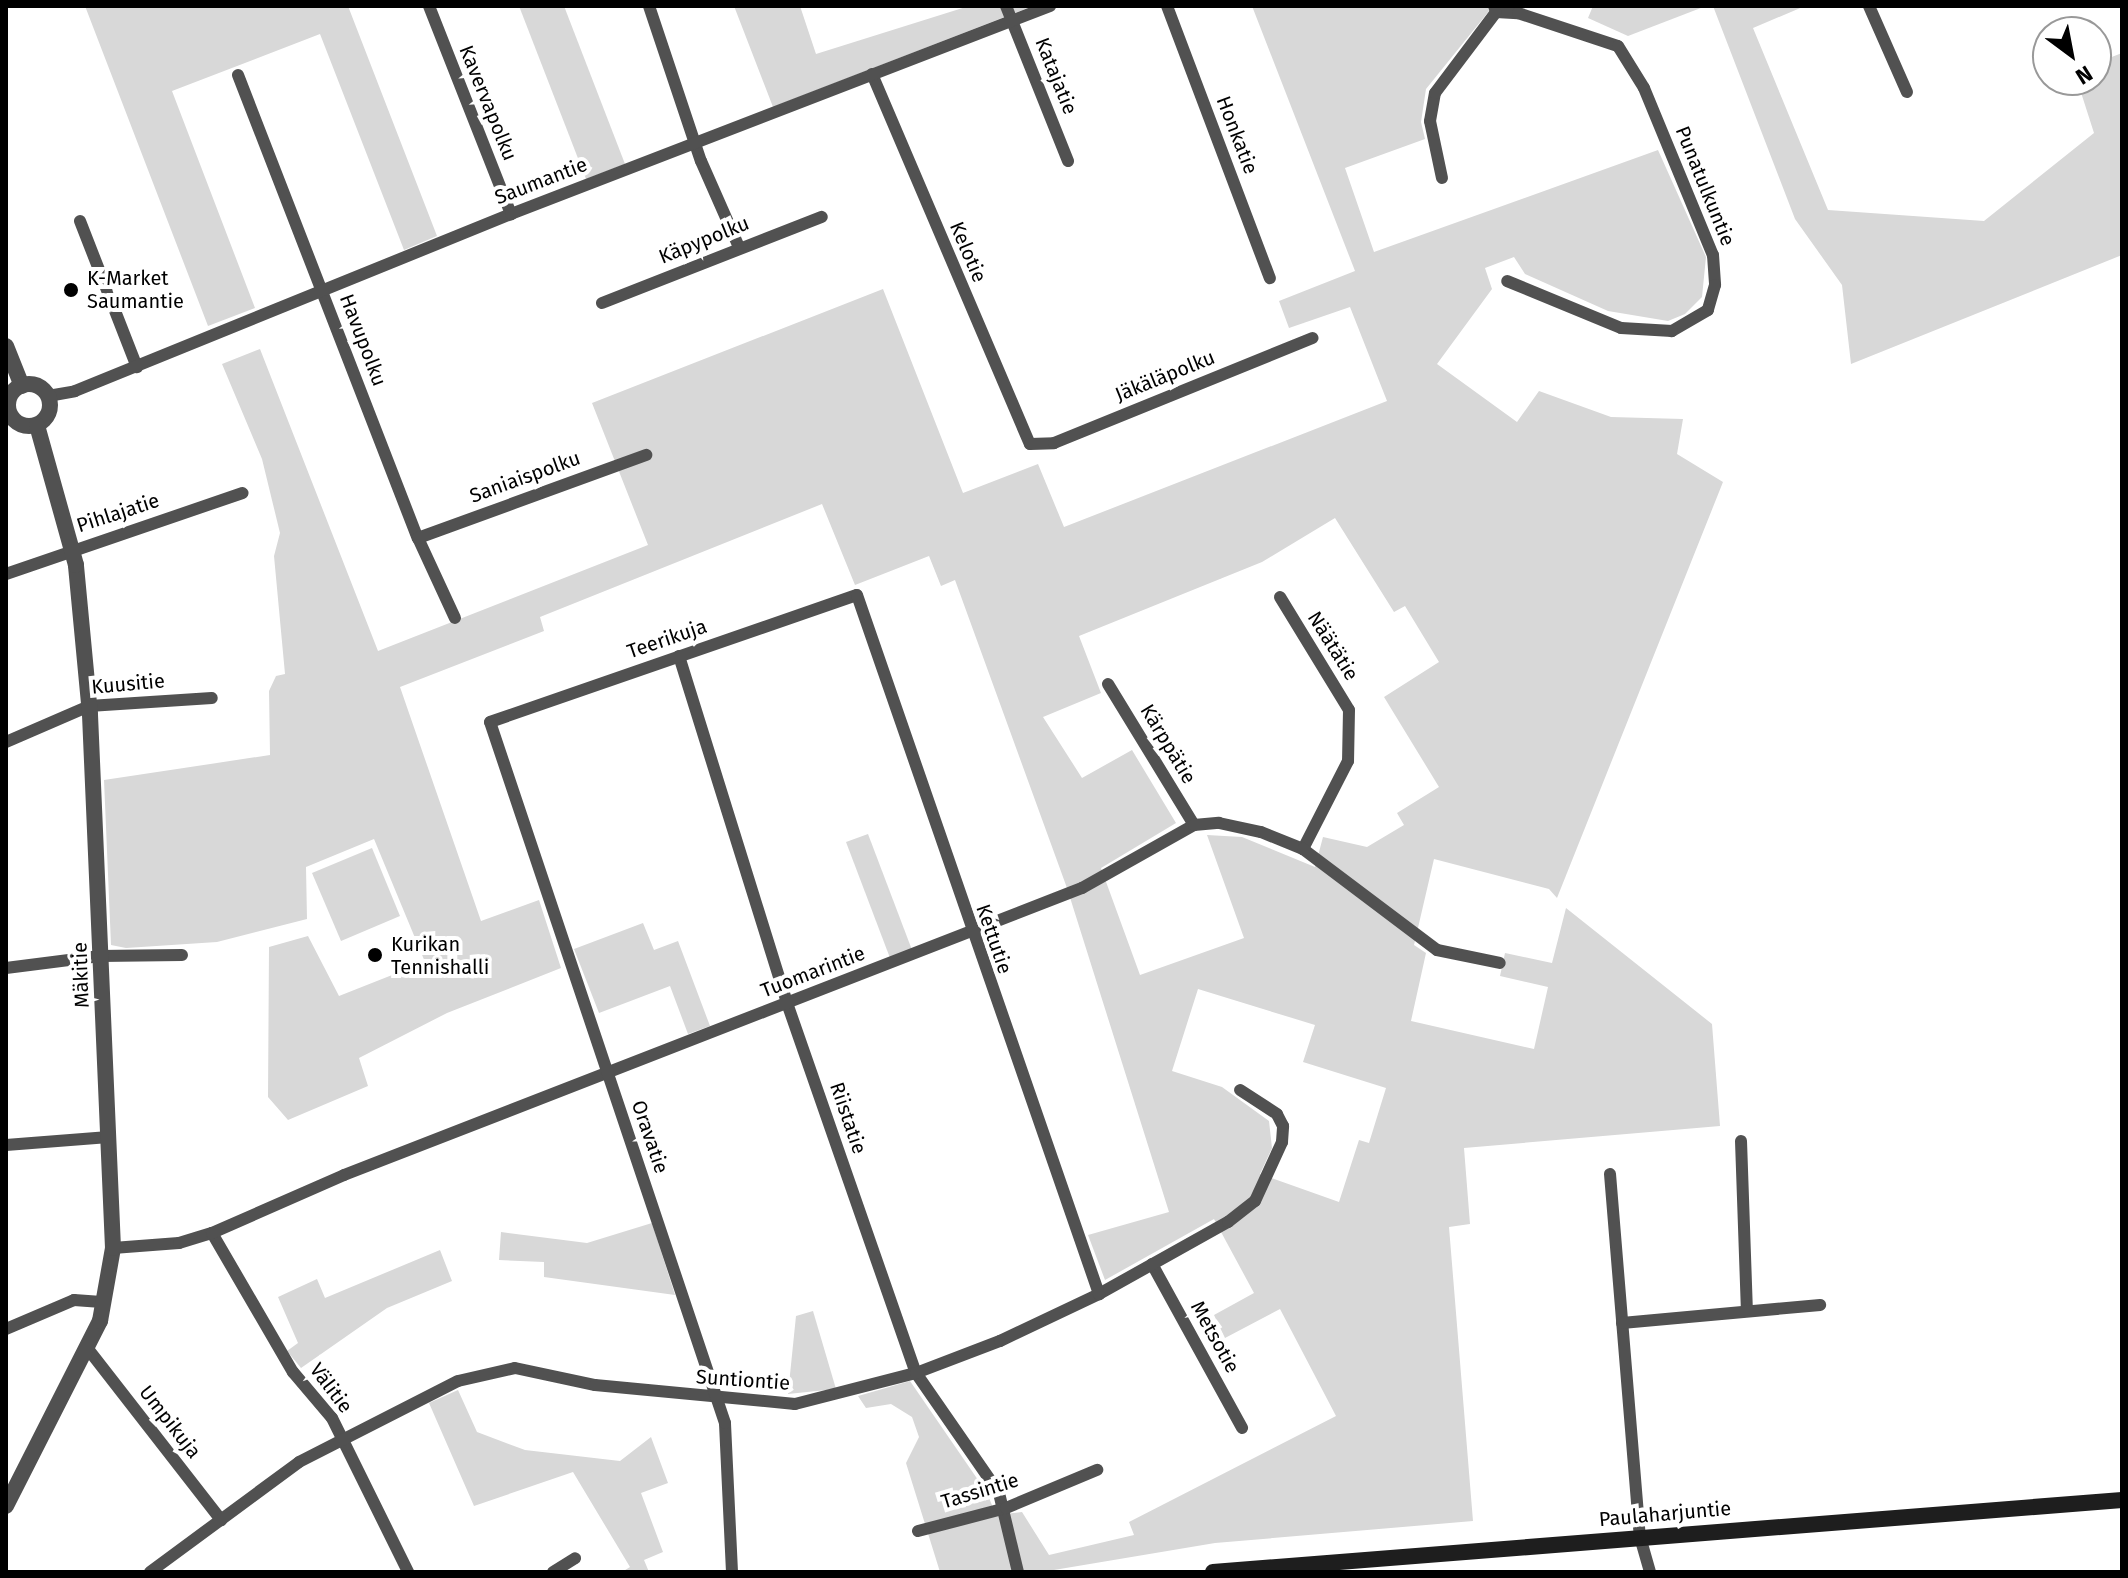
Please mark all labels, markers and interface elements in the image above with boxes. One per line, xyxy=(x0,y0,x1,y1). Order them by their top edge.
north arrow xyxy=(2032,16,2112,96)
street label: Katajatie xyxy=(1030,34,1082,118)
street label: Kavervapolku xyxy=(454,42,522,164)
text: N xyxy=(2071,60,2097,90)
street label: Honkatie xyxy=(1211,93,1263,177)
street label: Punatulkuntie xyxy=(1670,123,1740,249)
street label: Saumantie xyxy=(491,152,591,210)
street label: Käpypolku xyxy=(655,211,753,269)
street label: Kelotie xyxy=(945,218,991,286)
place label: K-Market Saumantie xyxy=(87,266,184,313)
marker: K-Market Saumantie xyxy=(62,281,80,299)
street label: Havupolku xyxy=(334,291,392,389)
street label: Jäkäläpolku xyxy=(1112,345,1218,407)
street label: Saniaispolku xyxy=(466,446,584,508)
street label: Pihlajatie xyxy=(74,488,162,538)
street label: Näätätie xyxy=(1302,607,1364,685)
street label: Teerikuja xyxy=(624,614,710,664)
street label: Kuusitie xyxy=(90,669,166,699)
street label: Kärppätie xyxy=(1135,700,1201,788)
street label: Kettutie xyxy=(971,901,1017,977)
place label: Kurikan Tennishalli xyxy=(391,932,489,979)
street label: Tuomarintie xyxy=(757,941,869,1003)
street label: Mäkitie xyxy=(68,942,94,1008)
marker: Kurikan Tennishalli xyxy=(366,946,384,964)
street label: Riistatie xyxy=(825,1079,871,1157)
street label: Oravatie xyxy=(626,1097,674,1177)
street label: Metsotie xyxy=(1185,1297,1245,1377)
street label: Välitie xyxy=(304,1358,358,1418)
street label: Suntiontie xyxy=(695,1365,791,1395)
street label: Umpikuja xyxy=(134,1381,206,1463)
street label: Tassintie xyxy=(938,1468,1022,1514)
street label: Paulaharjuntie xyxy=(1598,1496,1732,1532)

